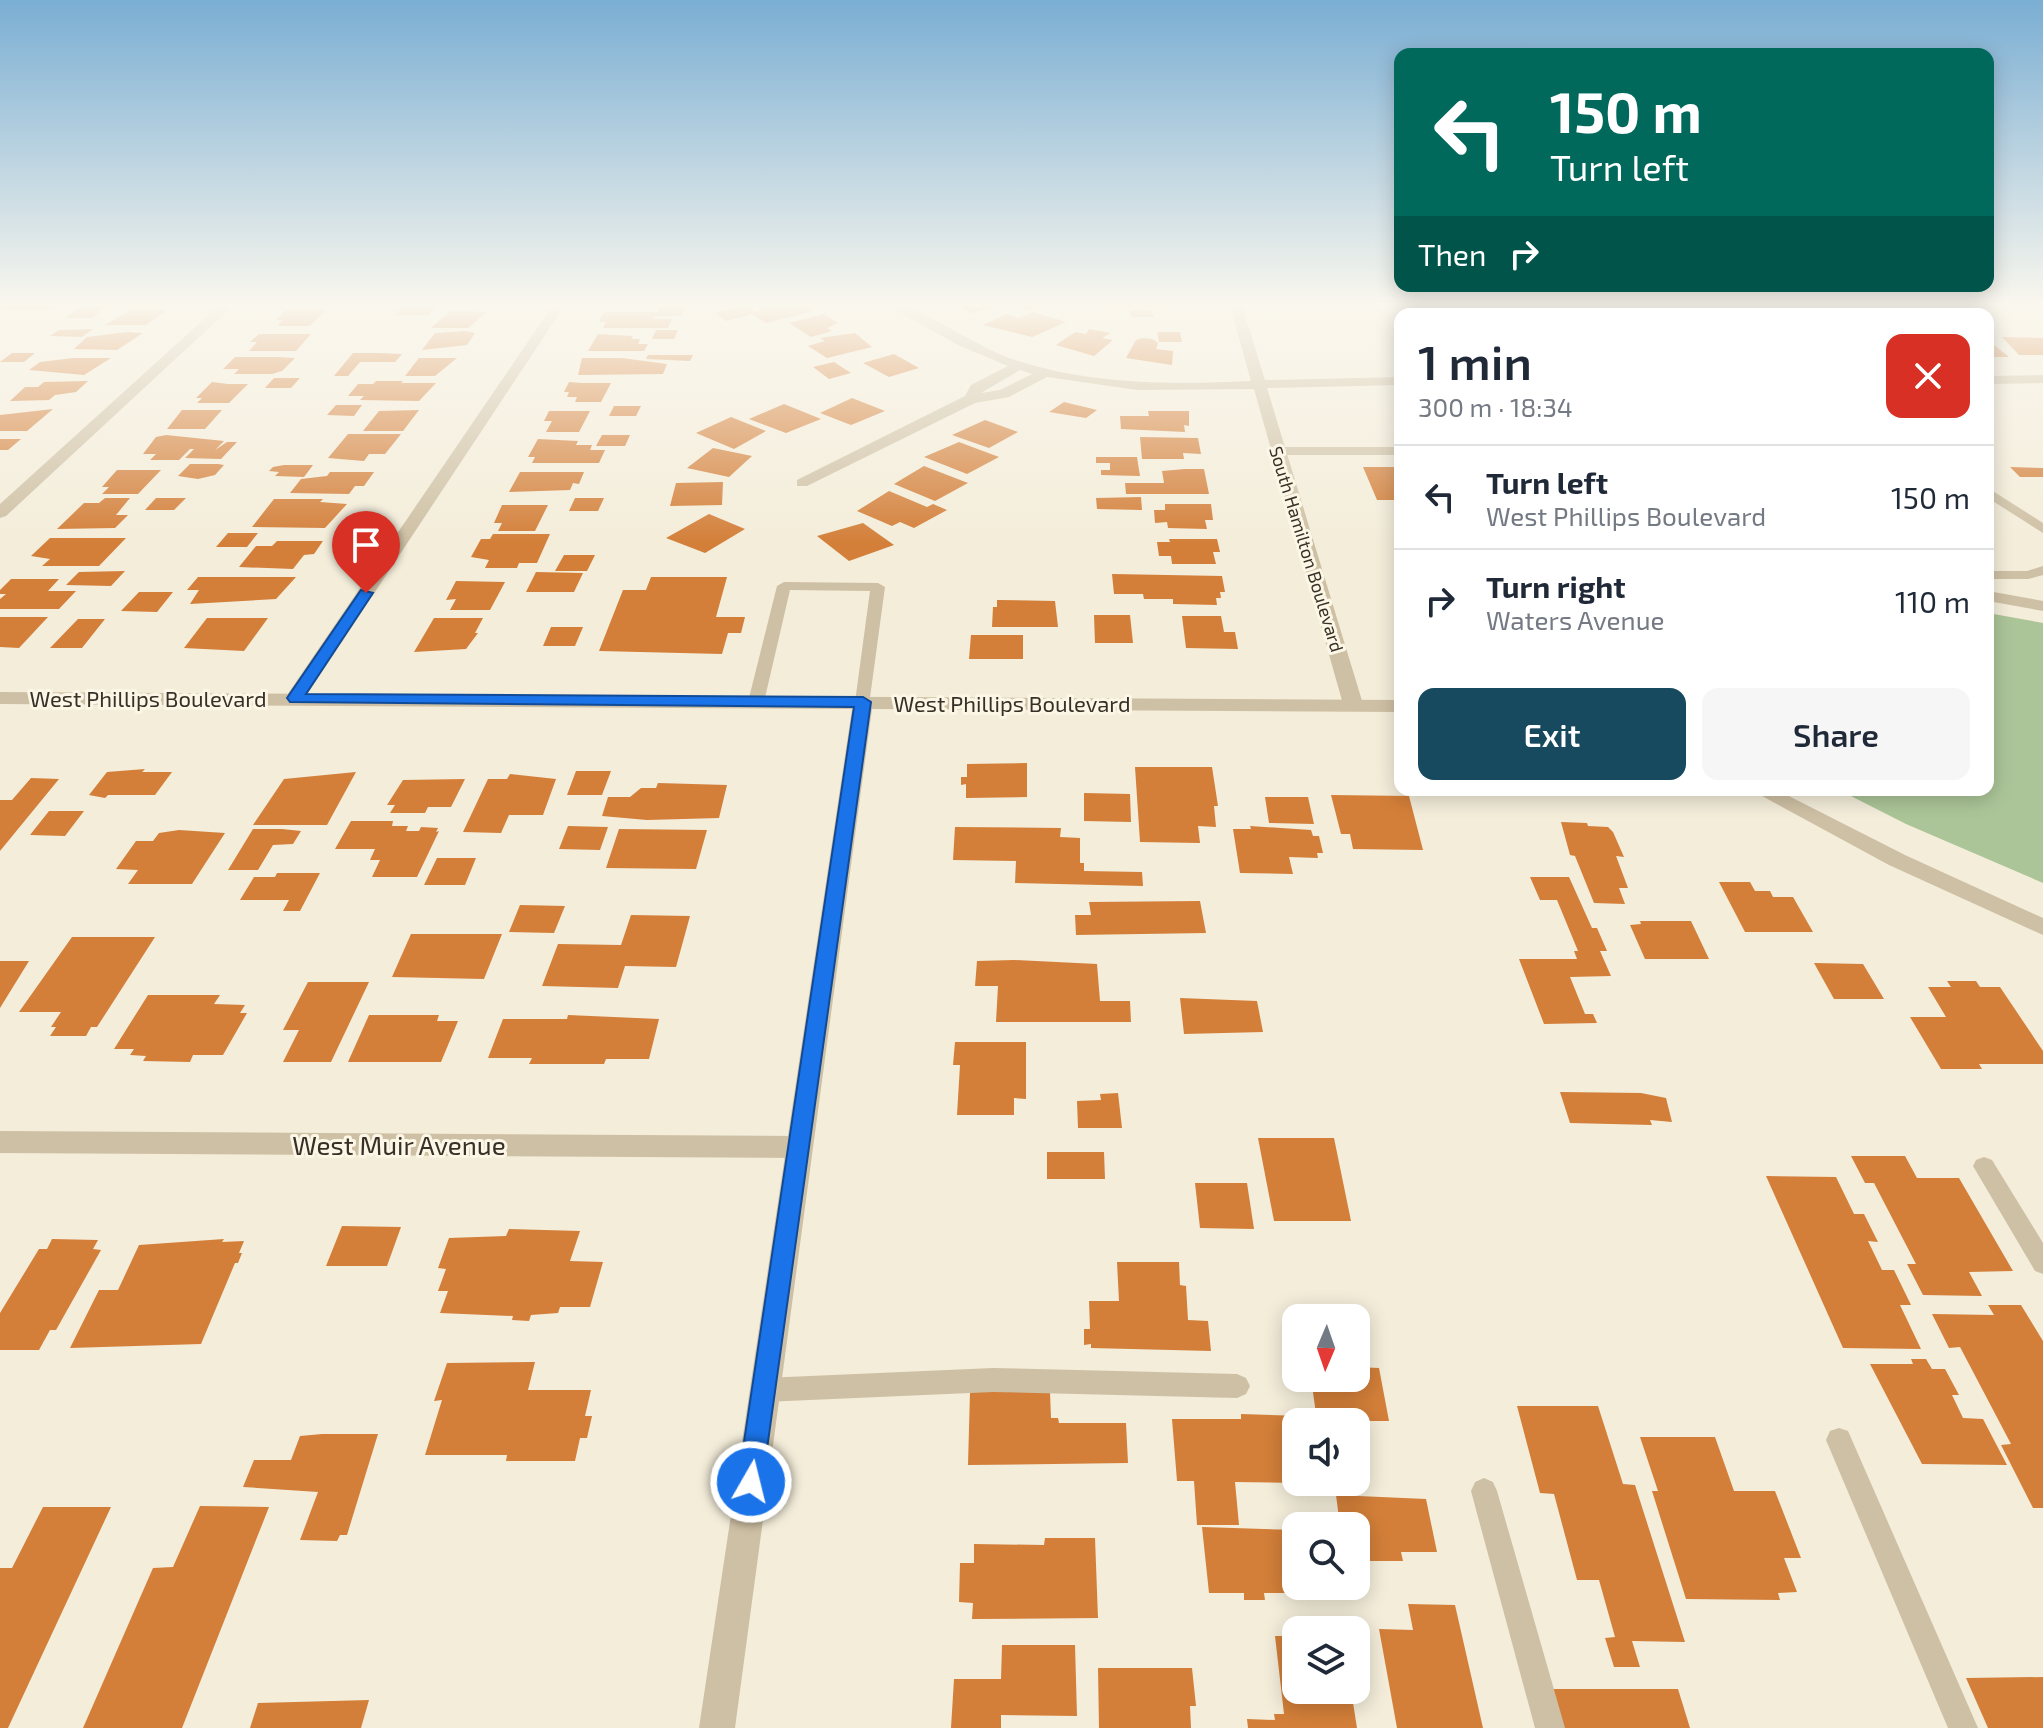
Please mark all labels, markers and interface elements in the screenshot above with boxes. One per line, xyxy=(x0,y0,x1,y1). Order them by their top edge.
text: 150 m xyxy=(1550,77,1702,144)
icon: left xyxy=(1418,80,1522,184)
text: Turn left xyxy=(1550,145,1689,188)
icon: right xyxy=(1502,232,1546,276)
text: Then xyxy=(1418,236,1486,272)
text: 1 min xyxy=(1418,332,1532,390)
button: close xyxy=(1886,334,1970,418)
text: 300 m · 18:34 xyxy=(1418,391,1573,422)
street label: South Hamilton Boulevard xyxy=(1265,443,1349,655)
text: Turn left xyxy=(1486,464,1608,500)
icon: left xyxy=(1418,475,1462,519)
text: 150 m xyxy=(1891,479,1970,515)
text: West Phillips Boulevard xyxy=(1486,500,1766,531)
pin xyxy=(332,511,400,593)
icon: arrive xyxy=(344,523,388,567)
text: Turn right xyxy=(1486,568,1626,604)
icon: right xyxy=(1418,579,1462,623)
text: 110 m xyxy=(1895,583,1970,619)
text: Waters Avenue xyxy=(1486,604,1664,635)
street label: West Phillips Boulevard xyxy=(29,685,267,711)
button: Exit xyxy=(1418,688,1686,780)
button: Share xyxy=(1702,688,1970,780)
street label: West Phillips Boulevard xyxy=(893,690,1131,716)
street label: West Muir Avenue xyxy=(292,1129,506,1160)
north arrow xyxy=(1282,1304,1370,1392)
map controls xyxy=(1282,1304,1370,1704)
button: sound xyxy=(1282,1408,1370,1496)
position arrow xyxy=(709,1440,793,1524)
button: search xyxy=(1282,1512,1370,1600)
button: layers xyxy=(1282,1616,1370,1704)

